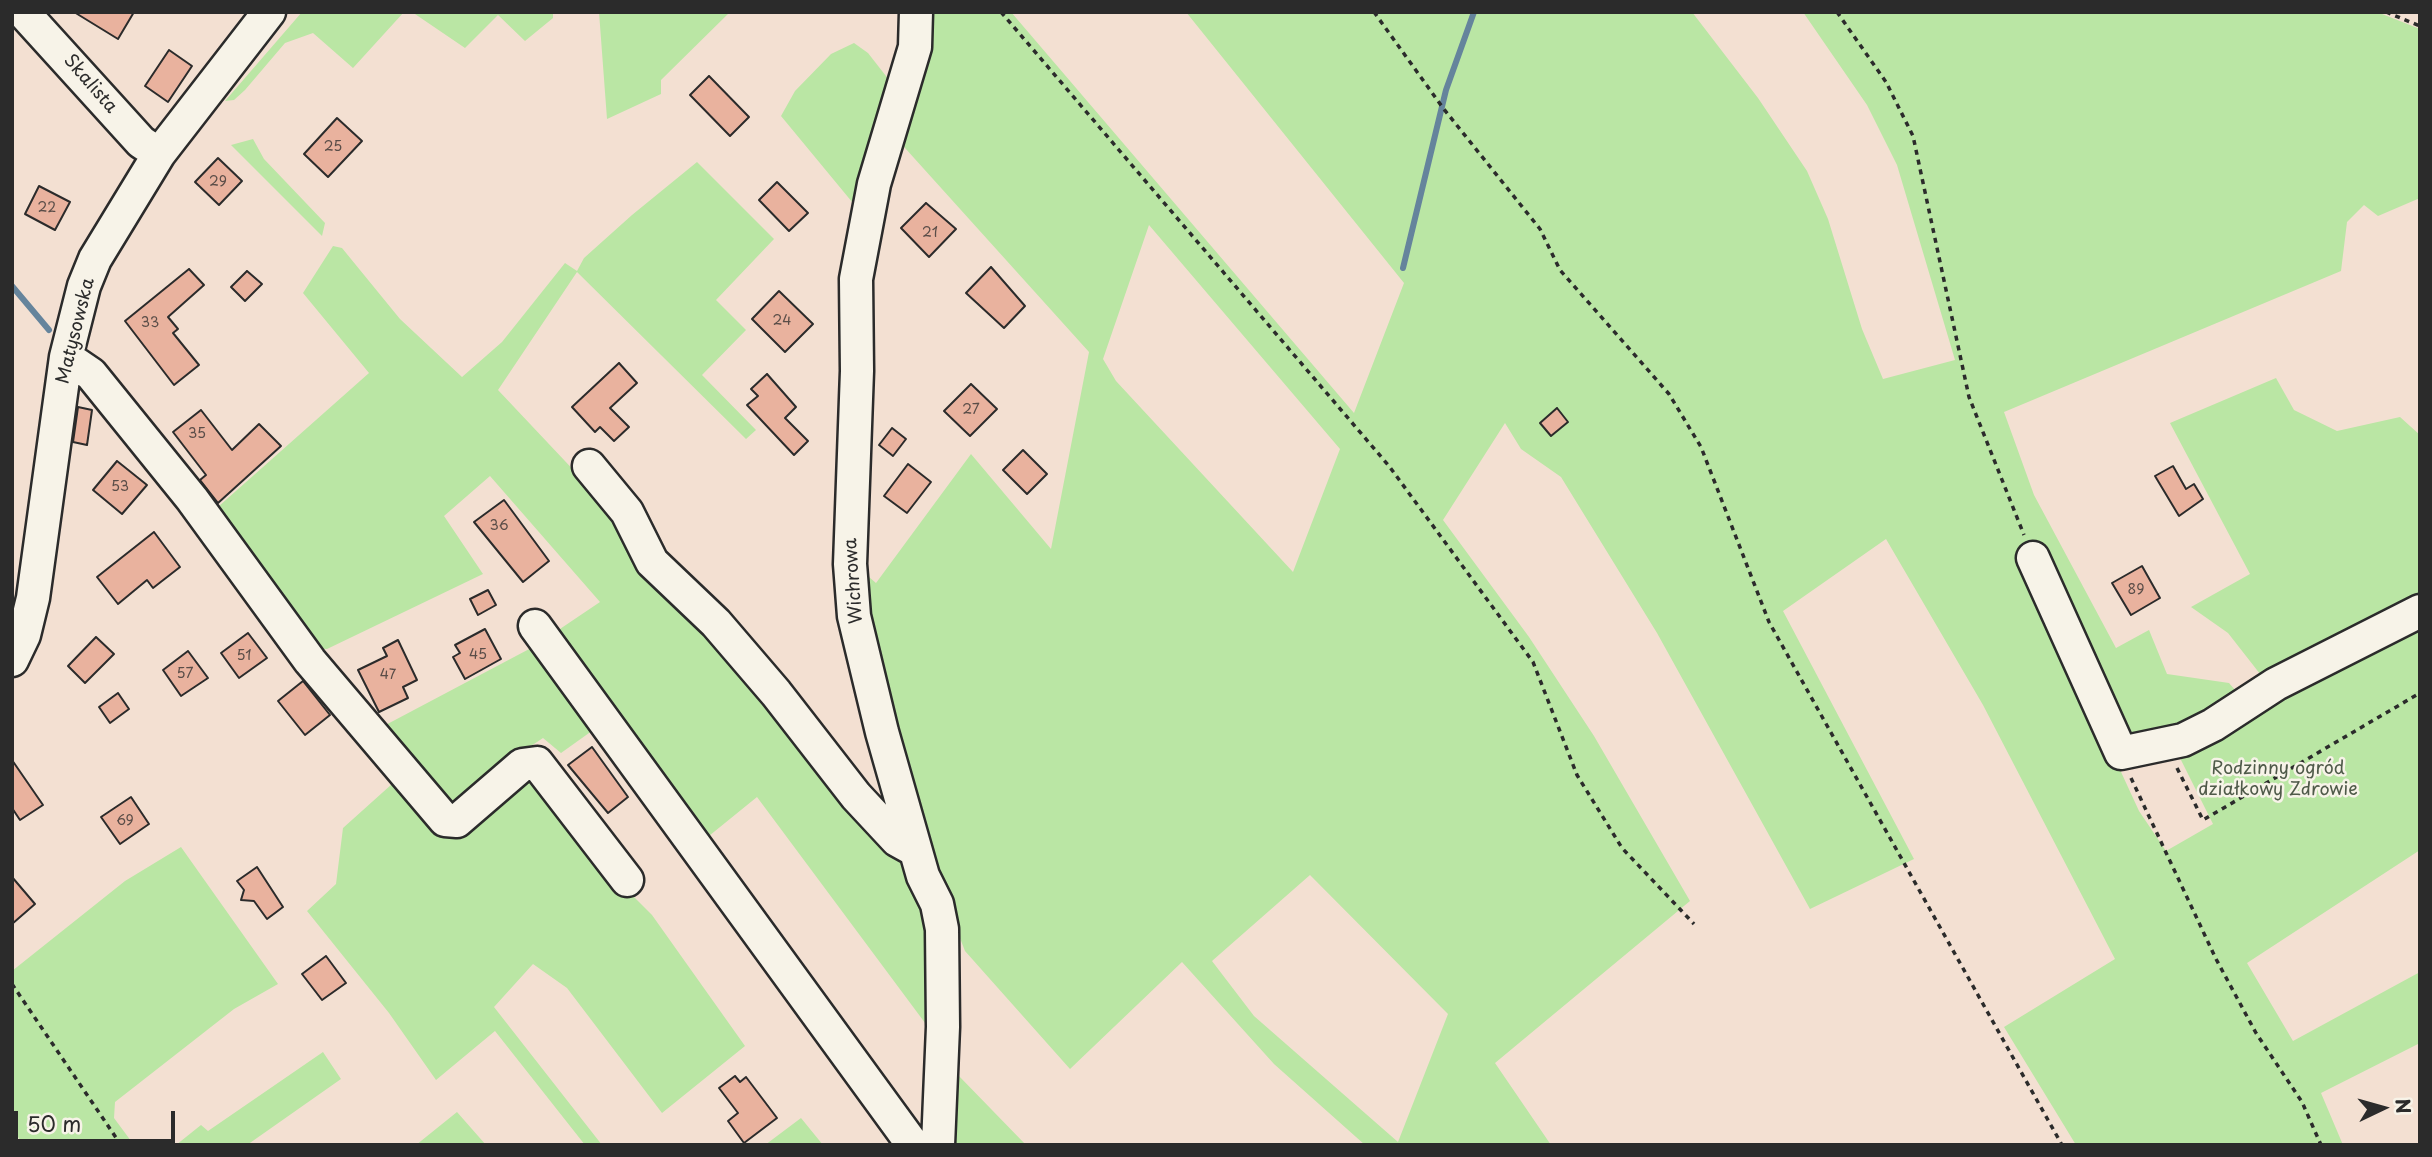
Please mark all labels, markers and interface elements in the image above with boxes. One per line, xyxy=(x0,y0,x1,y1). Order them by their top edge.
street label: Skalista xyxy=(59,50,121,118)
house number: 25 xyxy=(324,139,342,155)
house number: 29 xyxy=(209,174,227,190)
house number: 22 xyxy=(38,200,56,216)
house number: 21 xyxy=(922,225,938,241)
street label: Matysowska xyxy=(52,276,100,386)
house number: 24 xyxy=(773,313,791,329)
house number: 33 xyxy=(141,315,159,331)
house number: 27 xyxy=(962,402,980,418)
house number: 35 xyxy=(188,426,206,442)
house number: 53 xyxy=(111,479,129,495)
house number: 36 xyxy=(489,518,509,534)
street label: Wichrowa xyxy=(840,537,868,625)
house number: 89 xyxy=(2128,582,2144,598)
house number: 45 xyxy=(469,647,487,663)
house number: 51 xyxy=(237,648,251,664)
house number: 57 xyxy=(177,666,193,682)
house number: 47 xyxy=(380,667,396,683)
park label: Rodzinny ogród działkowy Zdrowie xyxy=(2198,758,2358,800)
house number: 69 xyxy=(116,813,134,829)
north arrow xyxy=(2348,1073,2418,1143)
text: N xyxy=(2389,1097,2419,1115)
scale bar xyxy=(18,1098,178,1142)
text: 50 m xyxy=(27,1107,81,1139)

